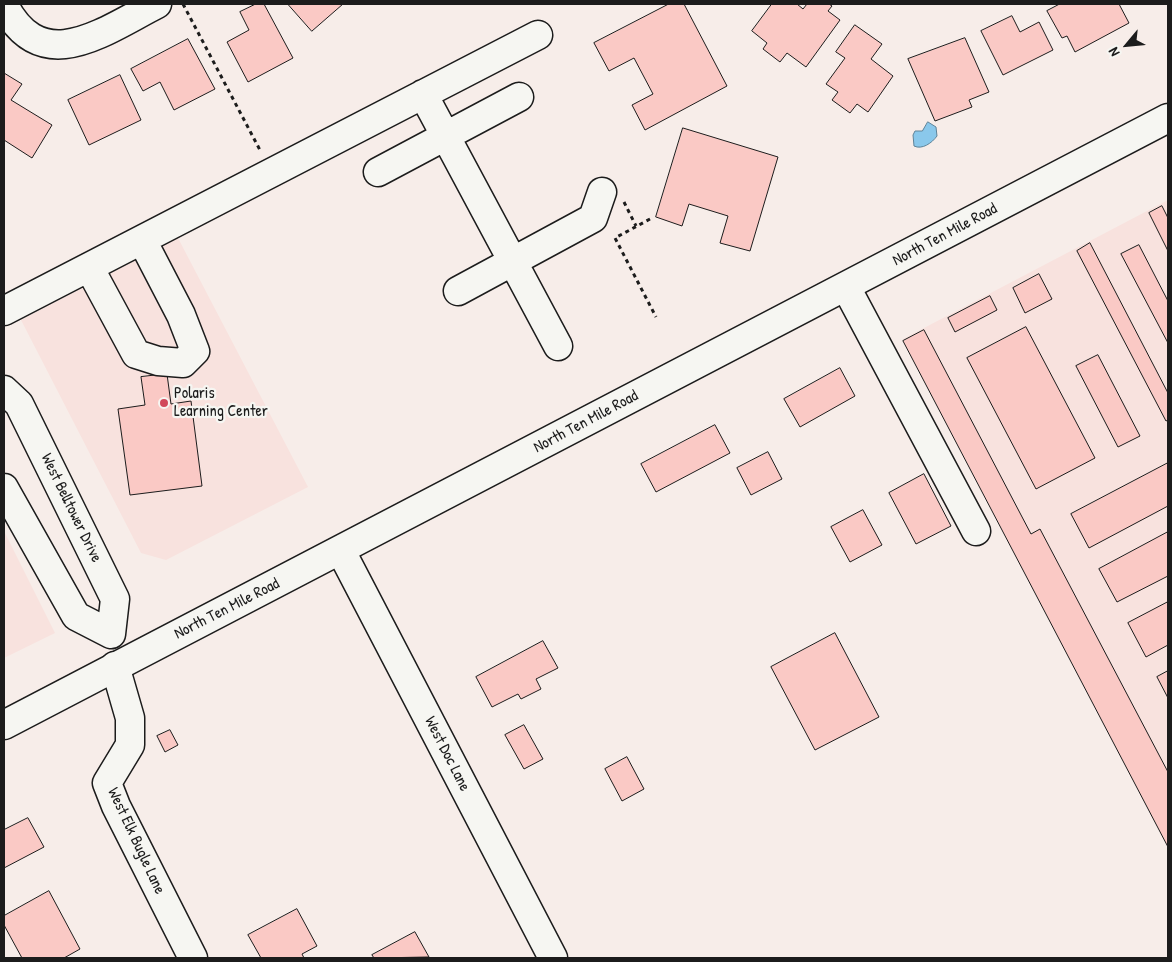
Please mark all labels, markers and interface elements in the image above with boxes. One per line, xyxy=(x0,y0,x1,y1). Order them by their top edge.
north arrow xyxy=(1102,20,1152,70)
text: N xyxy=(1103,45,1123,60)
street label: North Ten Mile Road xyxy=(890,199,1000,271)
place label: Polaris Learning Center xyxy=(174,384,268,422)
street label: North Ten Mile Road xyxy=(531,386,641,458)
marker: Polaris Learning Center xyxy=(158,397,170,409)
street label: West Belltower Drive xyxy=(36,450,106,566)
street label: North Ten Mile Road xyxy=(171,574,283,644)
street label: West Doc Lane xyxy=(420,713,474,795)
street label: West Elk Bugle Lane xyxy=(103,785,169,897)

